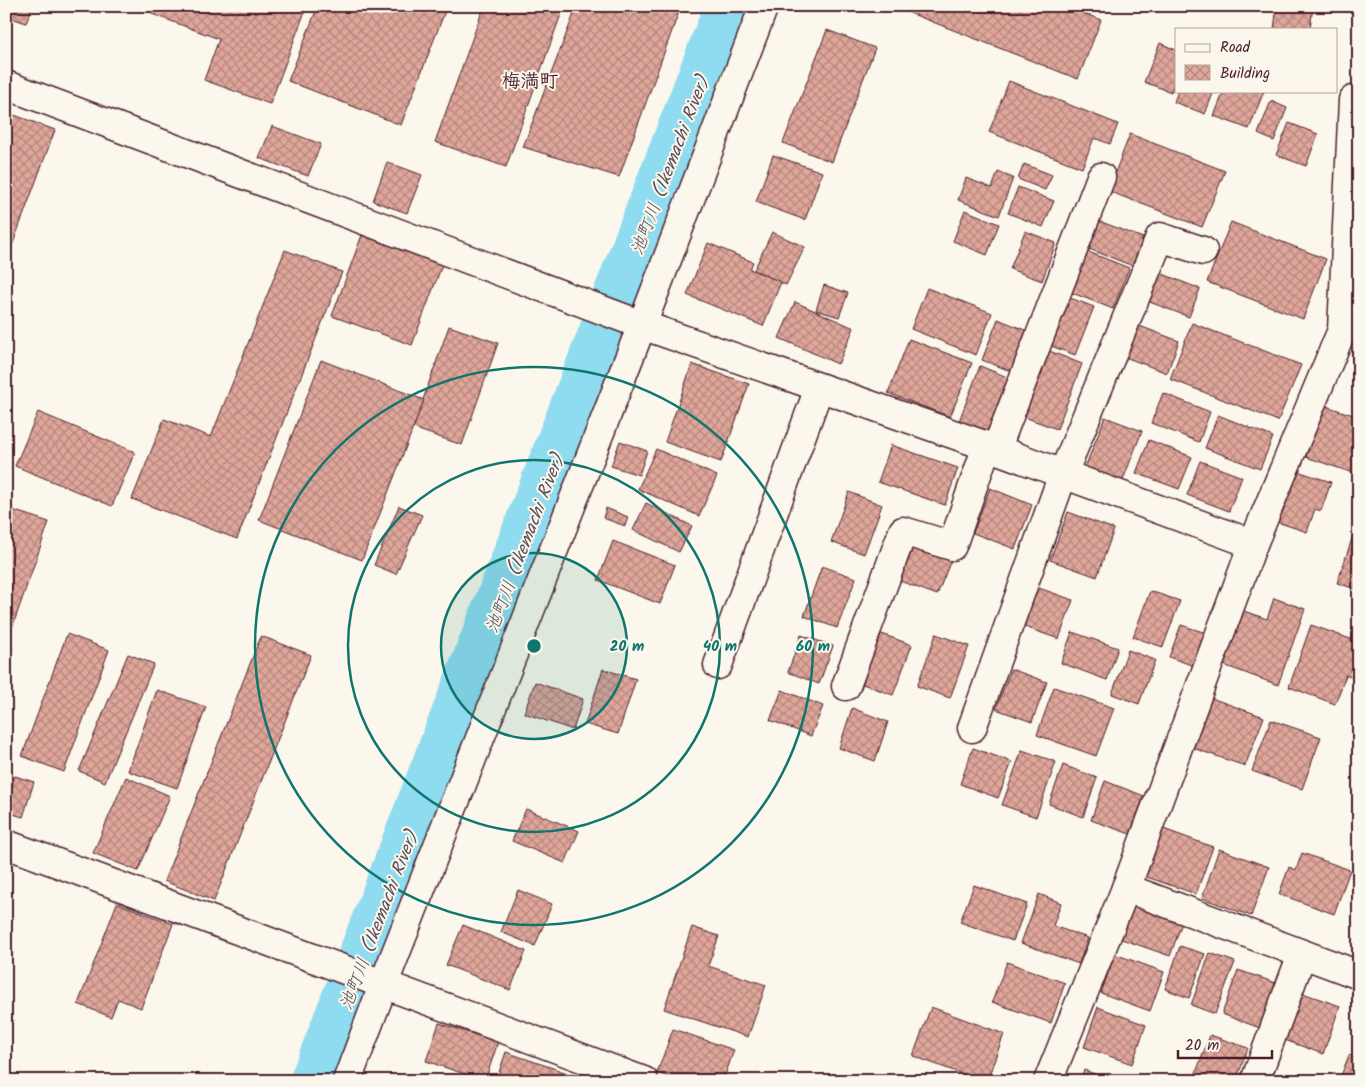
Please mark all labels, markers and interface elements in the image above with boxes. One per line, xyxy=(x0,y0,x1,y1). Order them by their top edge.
legend xyxy=(1175,28,1338,92)
text: Road xyxy=(1220,36,1251,60)
text: Building xyxy=(1220,62,1270,86)
district label: 梅満町 xyxy=(501,67,559,97)
water label: 池町川 (Ikemachi River) xyxy=(624,71,719,260)
water label: 池町川 (Ikemachi River) xyxy=(479,449,574,638)
text: 20 m xyxy=(610,635,644,659)
text: 40 m xyxy=(703,635,737,659)
text: 60 m xyxy=(796,635,830,659)
centre of rings xyxy=(525,637,543,655)
water label: 池町川 (Ikemachi River) xyxy=(333,826,428,1015)
scale bar xyxy=(1178,1027,1271,1059)
text: 20 m xyxy=(1185,1034,1219,1058)

